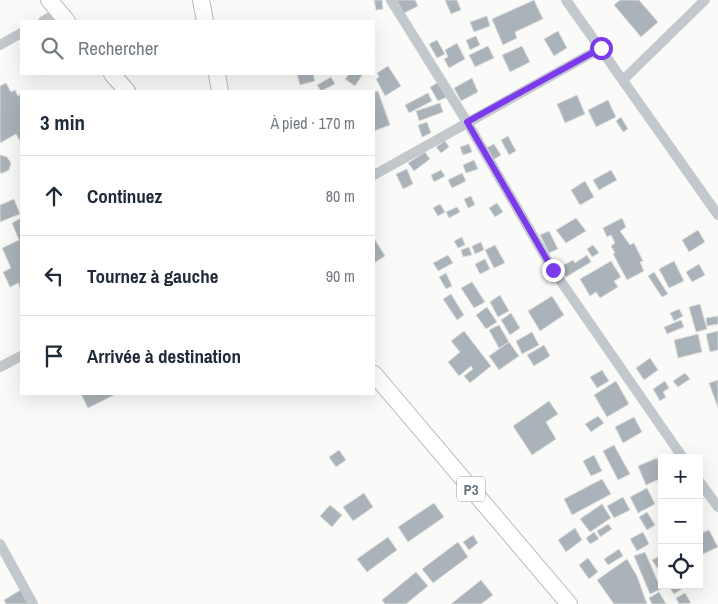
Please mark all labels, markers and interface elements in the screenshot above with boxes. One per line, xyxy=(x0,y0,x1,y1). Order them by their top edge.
search box xyxy=(20,20,375,75)
icon: search xyxy=(38,34,66,62)
text: Rechercher xyxy=(78,35,159,61)
route start xyxy=(590,37,613,60)
text: 3 min xyxy=(40,108,85,137)
text: À pied · 170 m xyxy=(270,112,355,134)
icon: ahead xyxy=(40,182,68,210)
text: Continuez xyxy=(87,183,162,209)
text: 80 m xyxy=(326,185,355,207)
route end xyxy=(542,259,565,282)
icon: left xyxy=(40,262,68,290)
text: Tournez à gauche xyxy=(87,263,218,289)
text: 90 m xyxy=(326,265,355,287)
icon: arrive xyxy=(40,342,68,370)
text: Arrivée à destination xyxy=(87,343,241,369)
map controls xyxy=(658,454,703,589)
button: + xyxy=(658,454,703,499)
road number: P3 xyxy=(457,476,485,502)
button: − xyxy=(658,499,703,544)
button: locate xyxy=(658,544,703,589)

